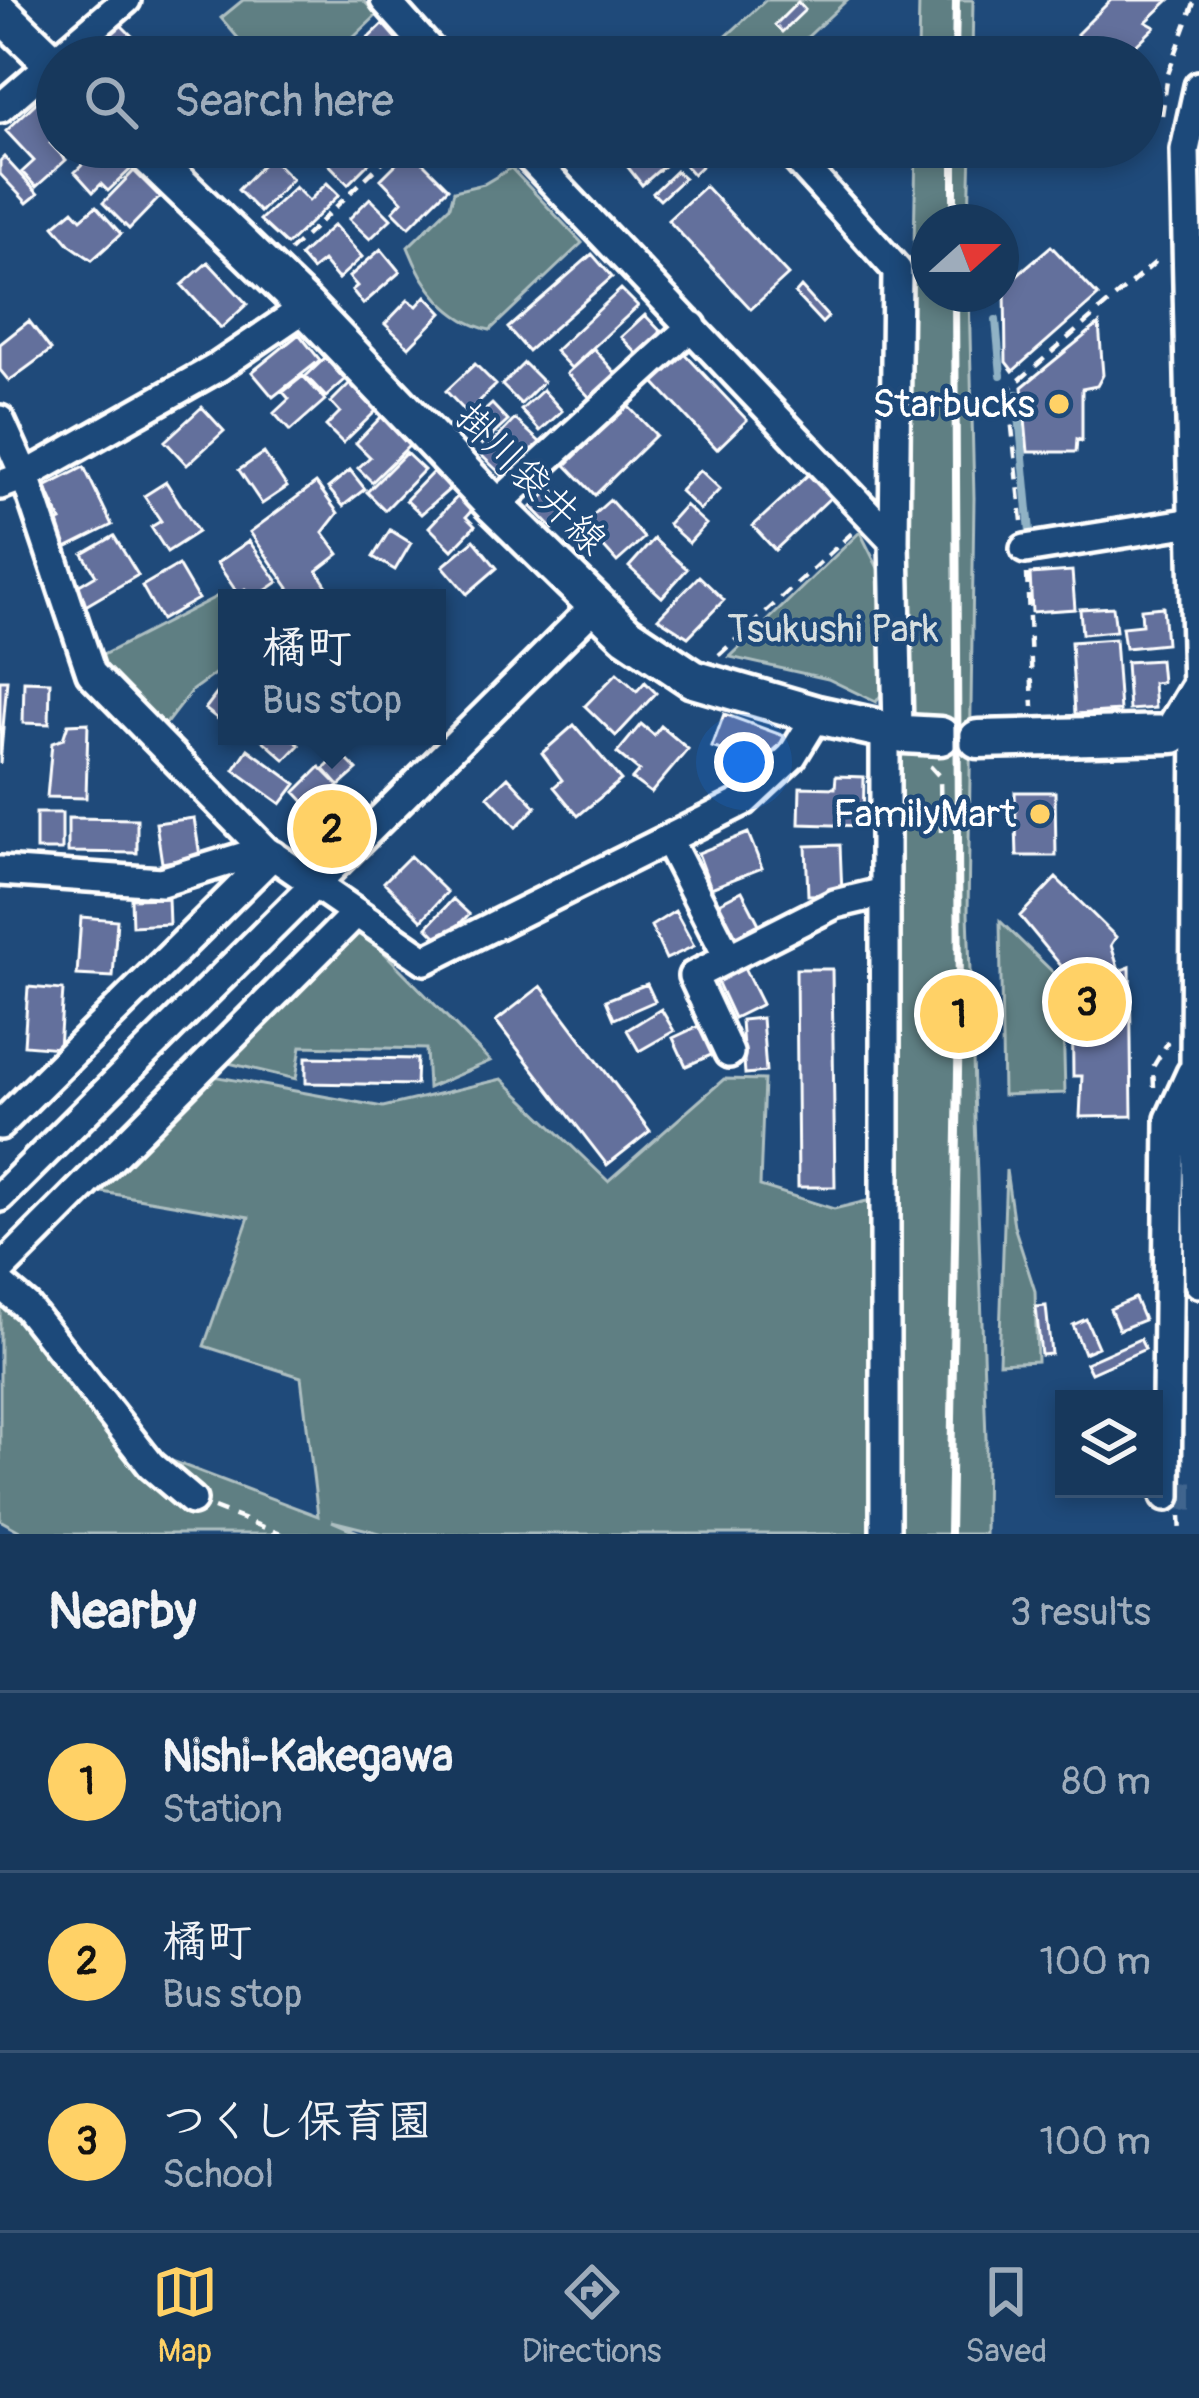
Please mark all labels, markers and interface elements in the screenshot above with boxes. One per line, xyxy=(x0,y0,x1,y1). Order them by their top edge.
search box xyxy=(36,36,1163,168)
icon: search xyxy=(78,69,144,135)
text: Search here xyxy=(174,74,394,130)
north arrow xyxy=(911,204,1019,312)
place label: Starbucks xyxy=(872,380,1035,429)
marker: Starbucks xyxy=(1046,391,1072,417)
street label: 掛川袋井線 xyxy=(445,393,617,565)
popup xyxy=(218,589,446,745)
park label: Tsukushi Park xyxy=(727,605,939,654)
text: 橘町 xyxy=(262,620,352,676)
text: Bus stop xyxy=(262,676,402,725)
your location xyxy=(714,732,774,792)
pin: 2 xyxy=(293,784,371,874)
place label: FamilyMart xyxy=(833,790,1016,839)
marker: FamilyMart xyxy=(1027,801,1053,827)
pin: 3 xyxy=(1048,957,1126,1047)
pin: 1 xyxy=(920,969,998,1059)
map controls xyxy=(1055,1390,1163,1498)
button: layers xyxy=(1055,1390,1163,1498)
text: Nearby xyxy=(48,1580,196,1644)
text: 3 results xyxy=(1010,1588,1151,1637)
text: Nishi-Kakegawa xyxy=(162,1729,453,1785)
text: 1 xyxy=(79,1757,95,1806)
text: 80 m xyxy=(1062,1757,1151,1806)
text: Station xyxy=(162,1785,283,1834)
text: 橘町 xyxy=(162,1914,252,1970)
text: 2 xyxy=(76,1937,98,1986)
text: 100 m xyxy=(1039,1937,1151,1986)
text: Bus stop xyxy=(162,1970,302,2019)
text: つくし保育園 xyxy=(162,2094,432,2150)
text: 3 xyxy=(76,2117,98,2166)
text: 100 m xyxy=(1039,2117,1151,2166)
text: School xyxy=(162,2150,274,2199)
tab: Map xyxy=(152,2259,218,2372)
tab: Directions xyxy=(522,2259,662,2372)
tab: Saved xyxy=(965,2259,1047,2372)

